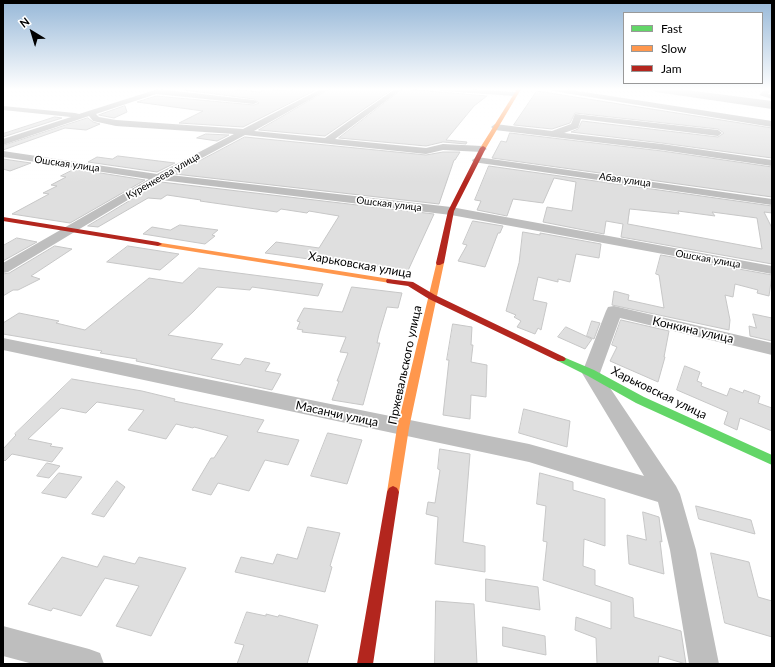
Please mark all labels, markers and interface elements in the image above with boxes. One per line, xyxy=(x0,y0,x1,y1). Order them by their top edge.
north arrow xyxy=(12,12,52,52)
legend xyxy=(623,12,763,84)
text: N xyxy=(17,14,32,30)
text: Fast xyxy=(661,21,682,36)
text: Slow xyxy=(661,41,686,56)
text: Jam xyxy=(661,61,682,76)
street label: Куренкеева улица xyxy=(124,150,202,202)
street label: Ошская улица xyxy=(34,153,100,175)
street label: Абая улица xyxy=(598,170,652,190)
street label: Ошская улица xyxy=(356,194,422,214)
street label: Ошская улица xyxy=(675,247,741,271)
street label: Харьковская улица xyxy=(307,249,413,281)
street label: Пржевальского улица xyxy=(385,304,425,426)
street label: Конкина улица xyxy=(651,314,735,346)
street label: Харьковская улица xyxy=(609,364,709,422)
street label: Масанчи улица xyxy=(294,398,380,430)

